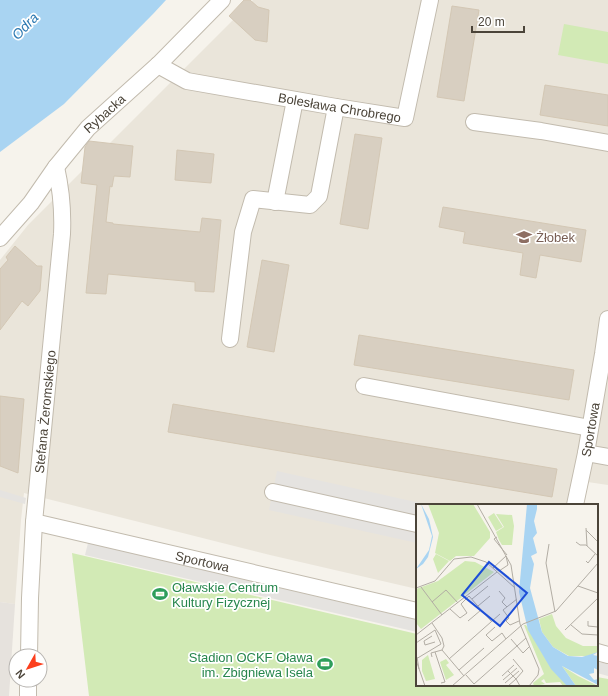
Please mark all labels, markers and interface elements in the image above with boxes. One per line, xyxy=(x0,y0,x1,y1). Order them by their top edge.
scale bar xyxy=(472,8,524,34)
water label: Odra xyxy=(8,9,42,43)
text: 20 m xyxy=(478,15,505,29)
street label: Bolesława Chrobrego xyxy=(277,90,402,125)
street label: Rybacka xyxy=(81,91,129,136)
school or university icon: Żłobek xyxy=(515,228,533,246)
place label: Żłobek xyxy=(536,230,576,245)
street label: Stefana Żeromskiego xyxy=(32,349,59,474)
street label: Sportowa xyxy=(578,400,603,458)
inset map xyxy=(416,504,598,686)
street label: Sportowa xyxy=(174,548,232,575)
place label: Oławskie Centrum Kultury Fizycznej xyxy=(172,580,278,610)
sports icon: Oławskie Centrum Kultury Fizycznej xyxy=(151,585,169,603)
north arrow xyxy=(8,648,48,688)
place label: Stadion OCKF Oława im. Zbigniewa Isela xyxy=(189,650,314,680)
sports icon: Stadion OCKF Oława im. Zbigniewa Isela xyxy=(316,655,334,673)
text: N xyxy=(13,667,27,681)

